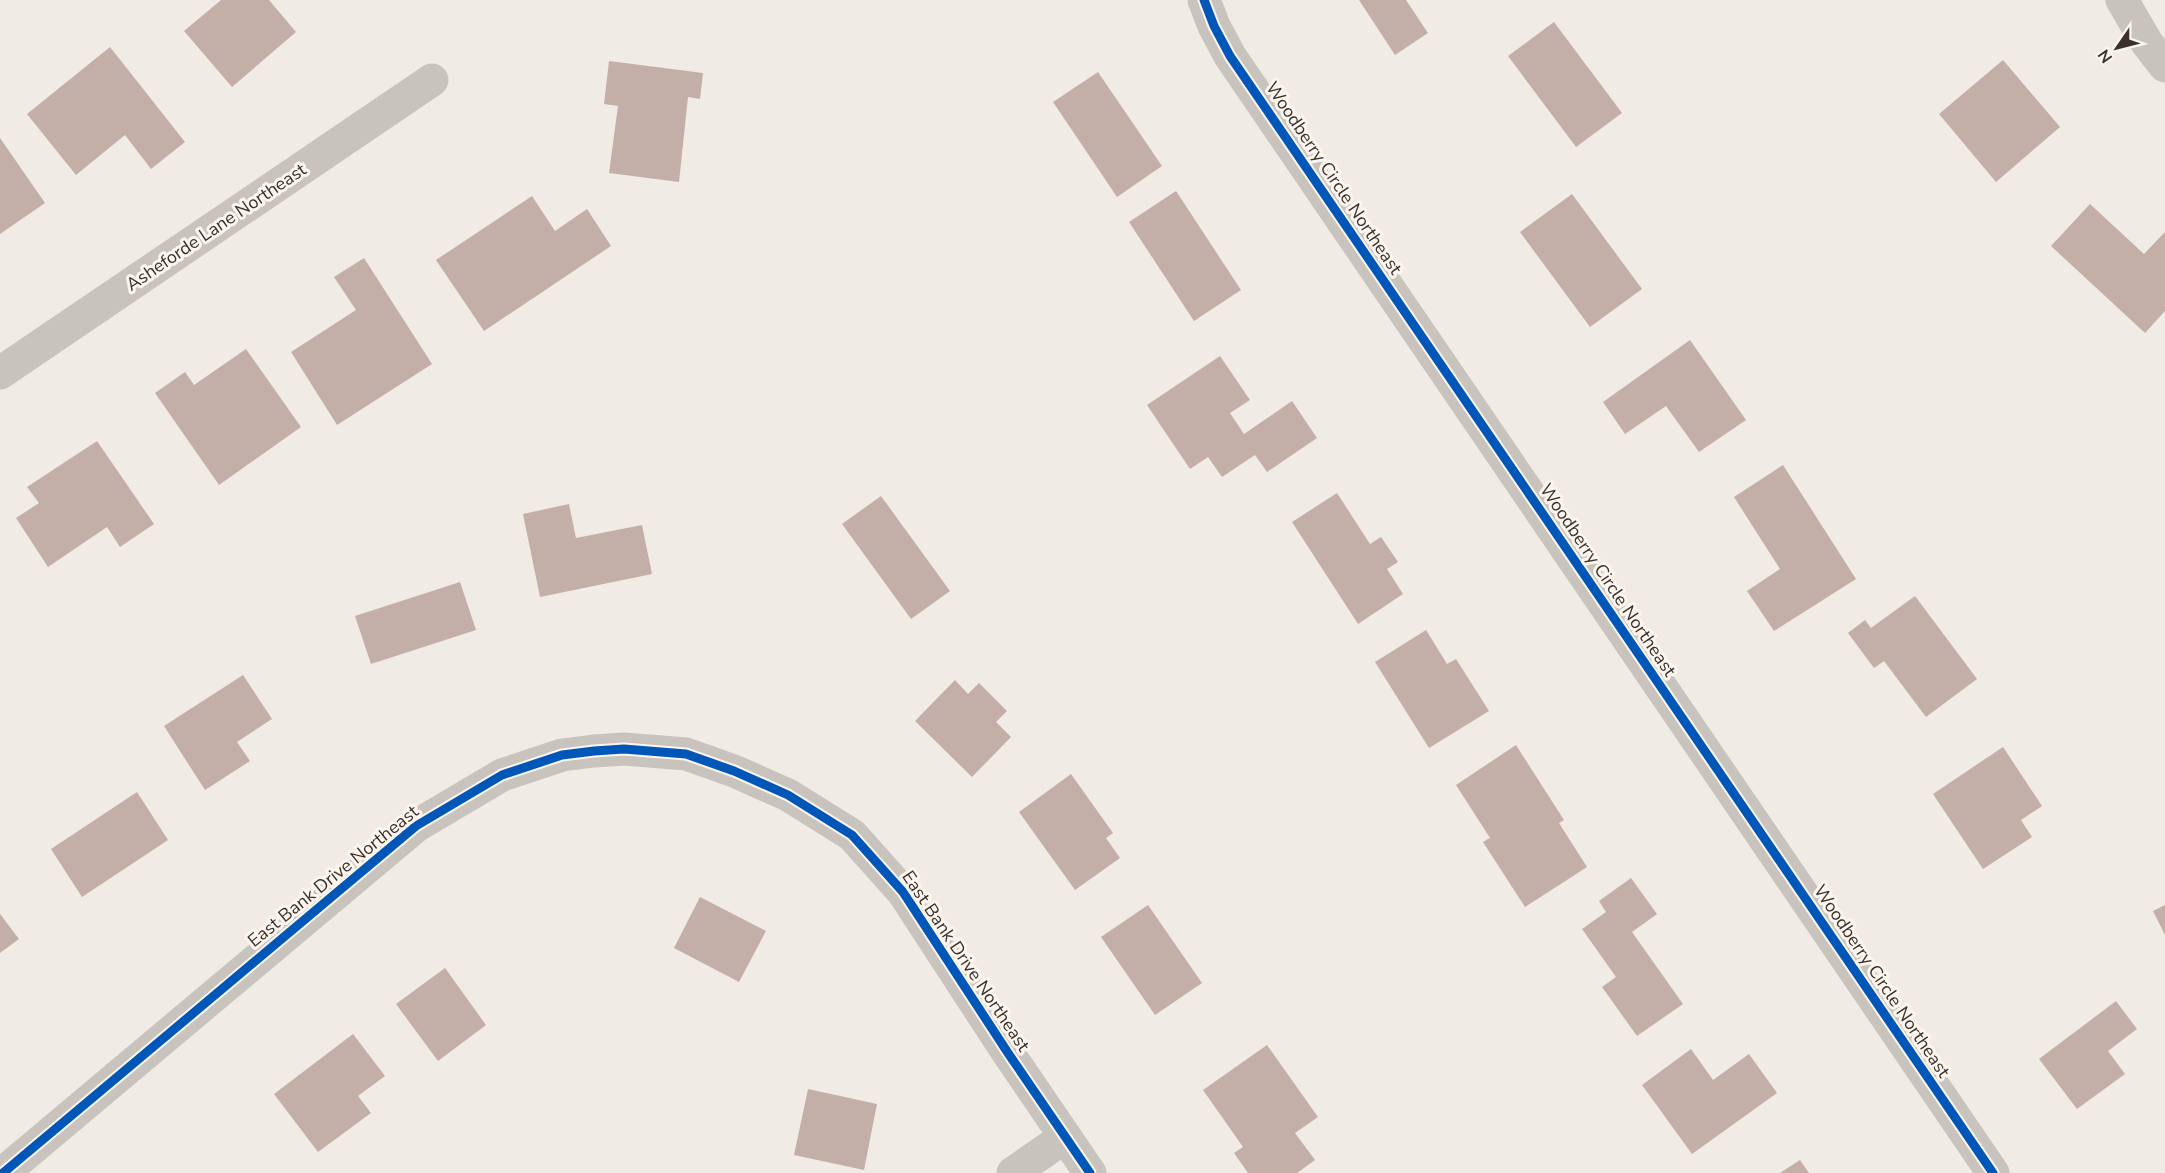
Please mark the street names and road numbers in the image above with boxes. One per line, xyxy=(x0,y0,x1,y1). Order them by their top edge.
street label: Woodberry Circle Northeast xyxy=(1260,77,1408,280)
street label: Asheforde Lane Northeast xyxy=(121,157,311,296)
street label: Woodberry Circle Northeast xyxy=(1534,479,1682,682)
street label: East Bank Drive Northeast xyxy=(243,799,424,952)
street label: East Bank Drive Northeast xyxy=(896,866,1036,1057)
street label: Woodberry Circle Northeast xyxy=(1808,880,1956,1083)

